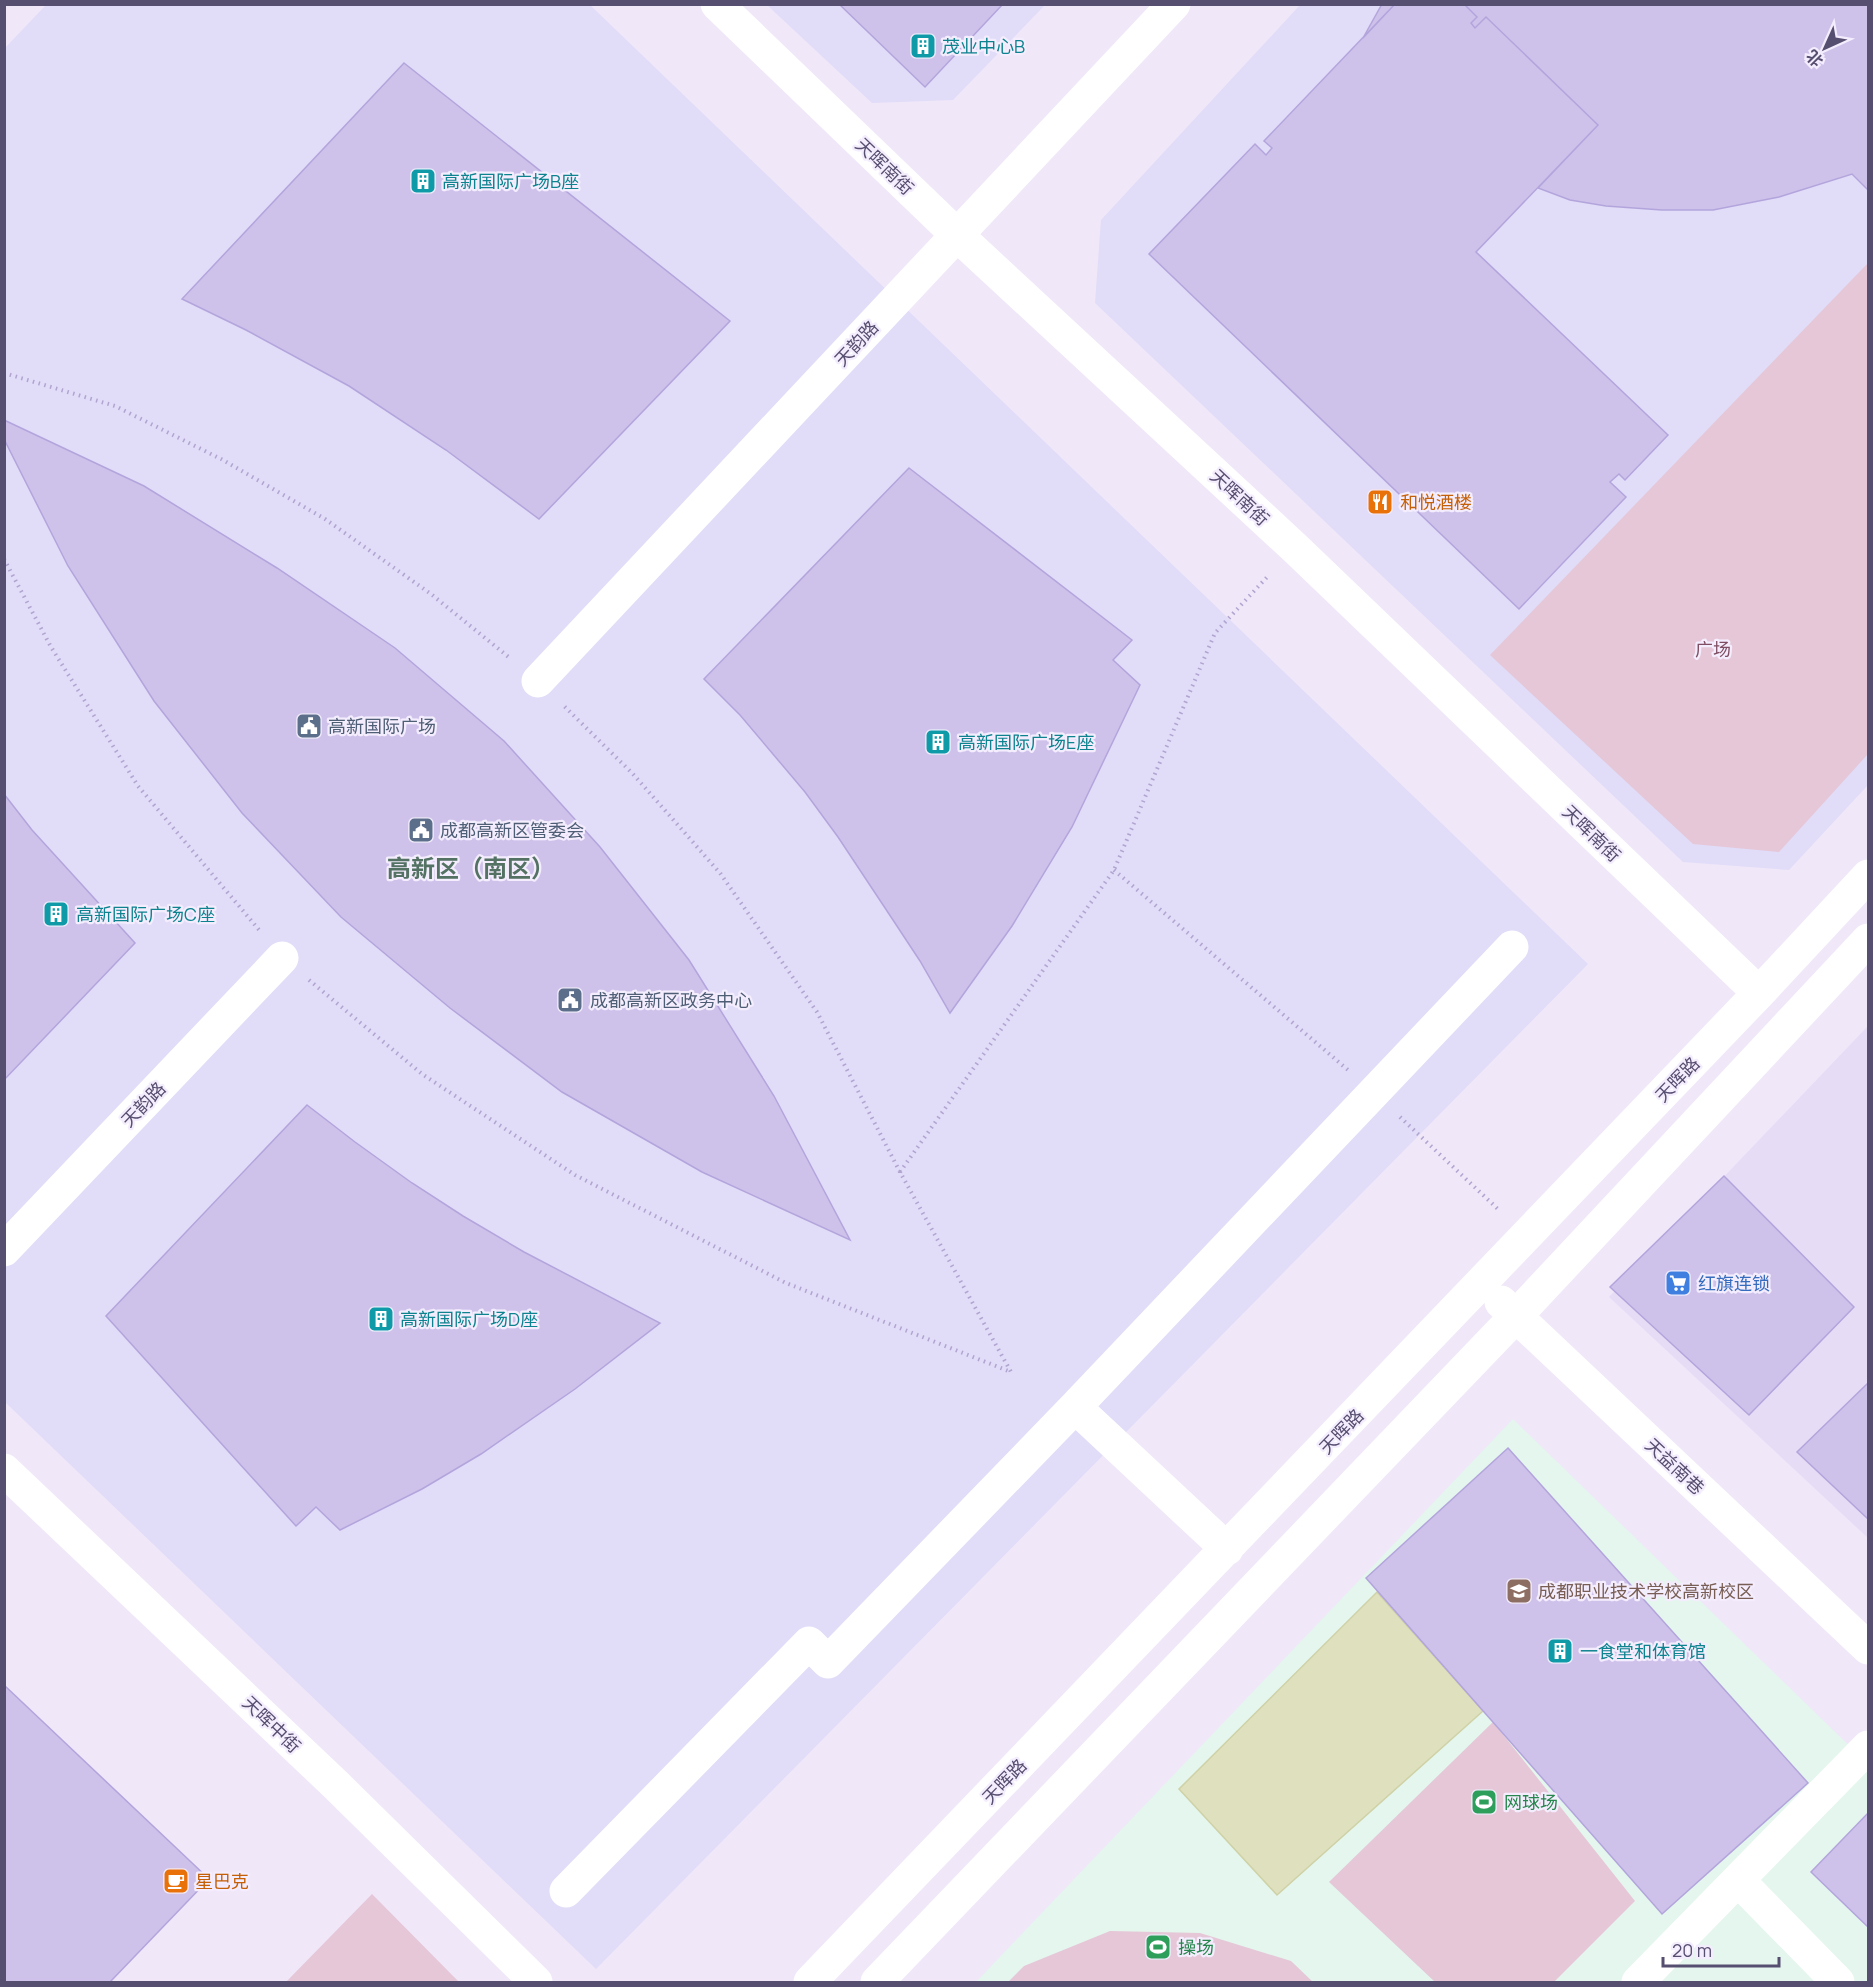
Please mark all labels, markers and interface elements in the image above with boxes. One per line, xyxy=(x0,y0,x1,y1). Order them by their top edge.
north arrow xyxy=(1795,18,1855,78)
building icon: 茂业中心B xyxy=(908,31,938,61)
place label: 茂业中心B xyxy=(942,34,1025,58)
text: 北 xyxy=(1801,45,1828,72)
street label: 天晖南街 xyxy=(851,132,919,200)
building icon: 高新国际广场B座 xyxy=(408,166,438,196)
place label: 高新国际广场B座 xyxy=(442,169,579,193)
street label: 天韵路 xyxy=(829,315,883,371)
street label: 天晖南街 xyxy=(1205,464,1275,530)
restaurant icon: 和悦酒楼 xyxy=(1365,487,1395,517)
place label: 和悦酒楼 xyxy=(1400,490,1472,514)
park label: 广场 xyxy=(1695,637,1731,661)
public building icon: 高新国际广场 xyxy=(294,711,324,741)
place label: 高新国际广场 xyxy=(328,714,436,738)
building icon: 高新国际广场E座 xyxy=(923,727,953,757)
place label: 高新国际广场E座 xyxy=(958,730,1094,754)
street label: 天晖南街 xyxy=(1558,799,1626,867)
public building icon: 成都高新区管委会 xyxy=(406,815,436,845)
place label: 成都高新区管委会 xyxy=(440,818,584,842)
district label: 高新区（南区） xyxy=(387,851,555,884)
building icon: 高新国际广场C座 xyxy=(41,899,71,929)
place label: 高新国际广场C座 xyxy=(76,902,215,926)
public building icon: 成都高新区政务中心 xyxy=(555,985,585,1015)
place label: 成都高新区政务中心 xyxy=(590,988,752,1012)
street label: 天晖路 xyxy=(1650,1051,1704,1107)
street label: 天韵路 xyxy=(116,1076,170,1132)
supermarket icon: 红旗连锁 xyxy=(1663,1268,1693,1298)
place label: 红旗连锁 xyxy=(1698,1271,1770,1295)
building icon: 高新国际广场D座 xyxy=(366,1304,396,1334)
place label: 高新国际广场D座 xyxy=(400,1307,538,1331)
street label: 天晖路 xyxy=(1314,1403,1368,1459)
street label: 天益南巷 xyxy=(1640,1433,1710,1499)
school or university icon: 成都职业技术学校高新校区 xyxy=(1504,1576,1534,1606)
place label: 成都职业技术学校高新校区 xyxy=(1538,1579,1754,1603)
building icon: 一食堂和体育馆 xyxy=(1545,1636,1575,1666)
place label: 一食堂和体育馆 xyxy=(1580,1639,1706,1663)
street label: 天晖中街 xyxy=(238,1690,306,1758)
street label: 天晖路 xyxy=(977,1753,1031,1809)
sports icon: 网球场 xyxy=(1469,1787,1499,1817)
place label: 网球场 xyxy=(1504,1790,1558,1814)
cafe icon: 星巴克 xyxy=(161,1866,191,1896)
place label: 星巴克 xyxy=(195,1869,249,1893)
scale bar xyxy=(1663,1930,1778,1968)
sports icon: 操场 xyxy=(1143,1932,1173,1962)
place label: 操场 xyxy=(1178,1935,1214,1959)
text: 20 m xyxy=(1672,1938,1712,1962)

